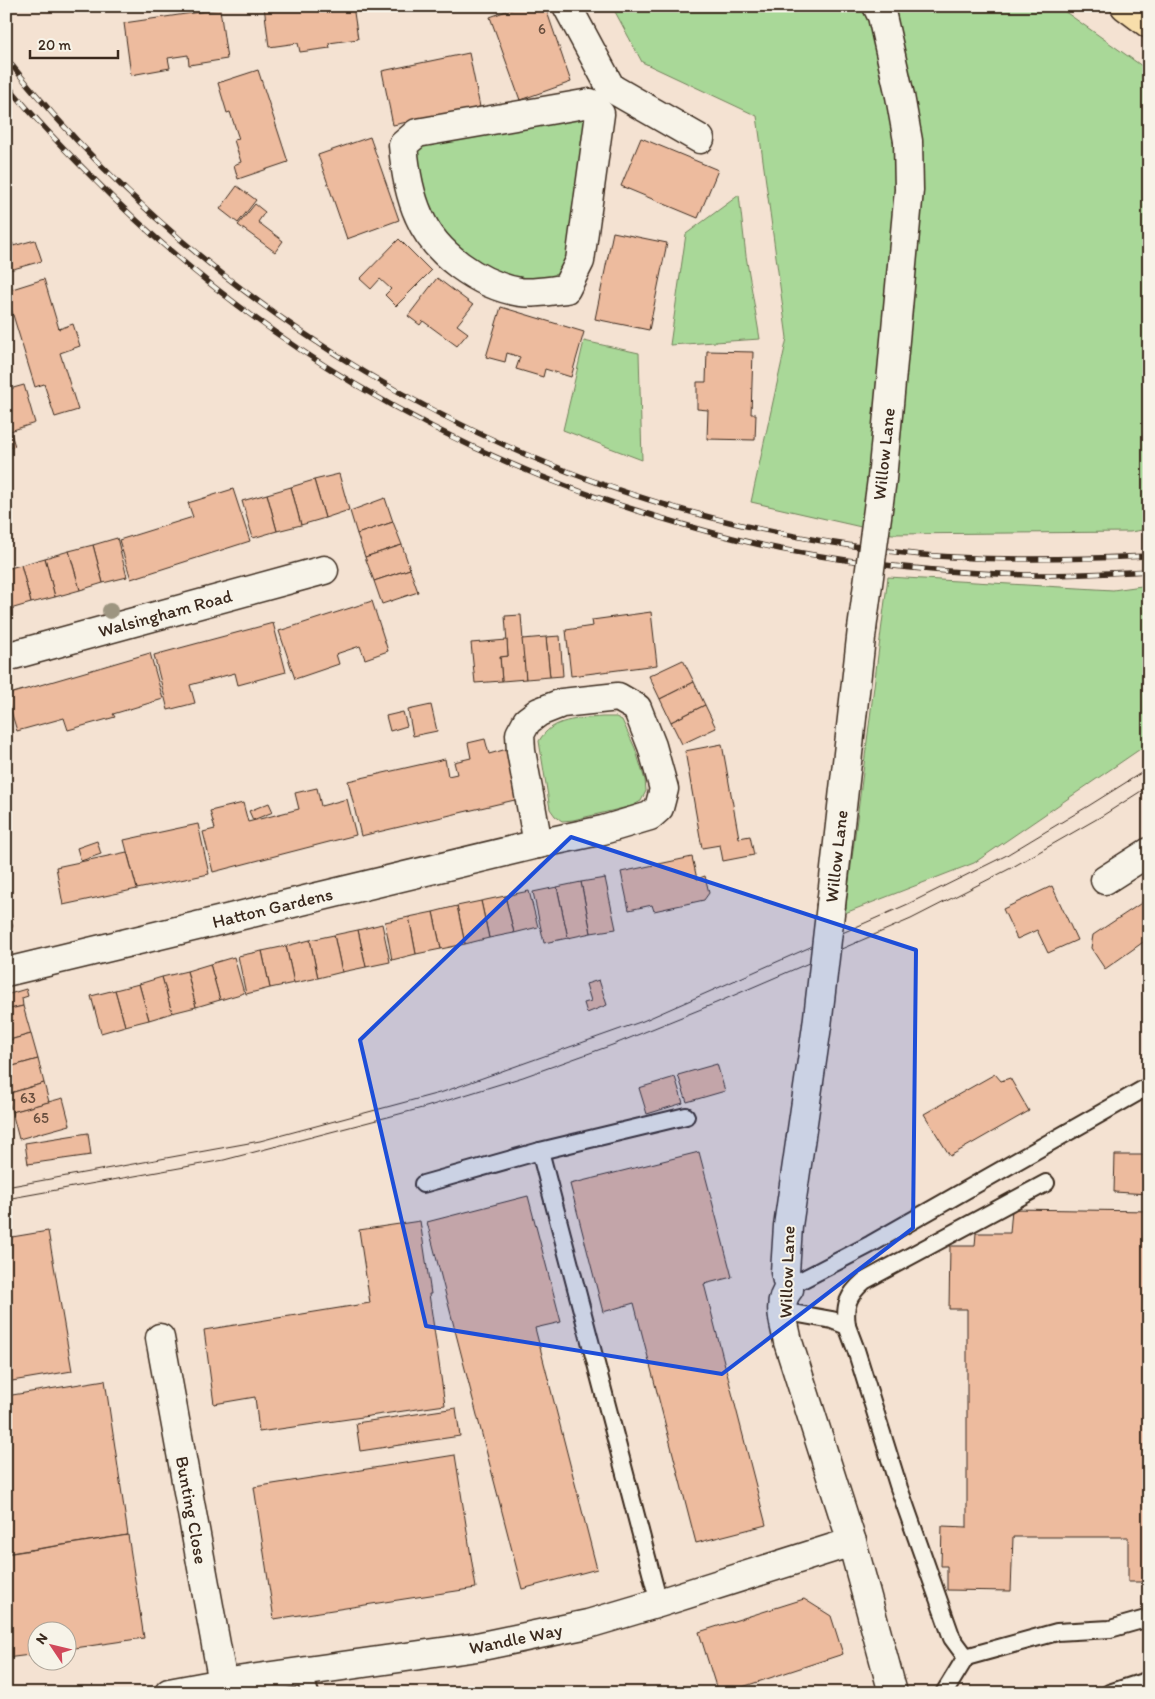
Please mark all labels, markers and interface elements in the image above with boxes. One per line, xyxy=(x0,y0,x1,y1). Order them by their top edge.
house number: 6 xyxy=(538,20,546,38)
scale bar xyxy=(30,28,118,60)
text: 20 m xyxy=(38,36,72,54)
street label: Willow Lane xyxy=(868,407,900,501)
street label: Walsingham Road xyxy=(96,585,235,642)
street label: Willow Lane xyxy=(820,809,853,904)
street label: Hatton Gardens xyxy=(210,883,335,933)
house number: 63 xyxy=(20,1089,36,1107)
house number: 65 xyxy=(33,1109,49,1127)
street label: Willow Lane xyxy=(774,1225,800,1319)
street label: Bunting Close xyxy=(171,1454,212,1566)
street label: Wandle Way xyxy=(468,1618,565,1659)
north arrow xyxy=(28,1622,78,1672)
text: N xyxy=(32,1630,51,1648)

